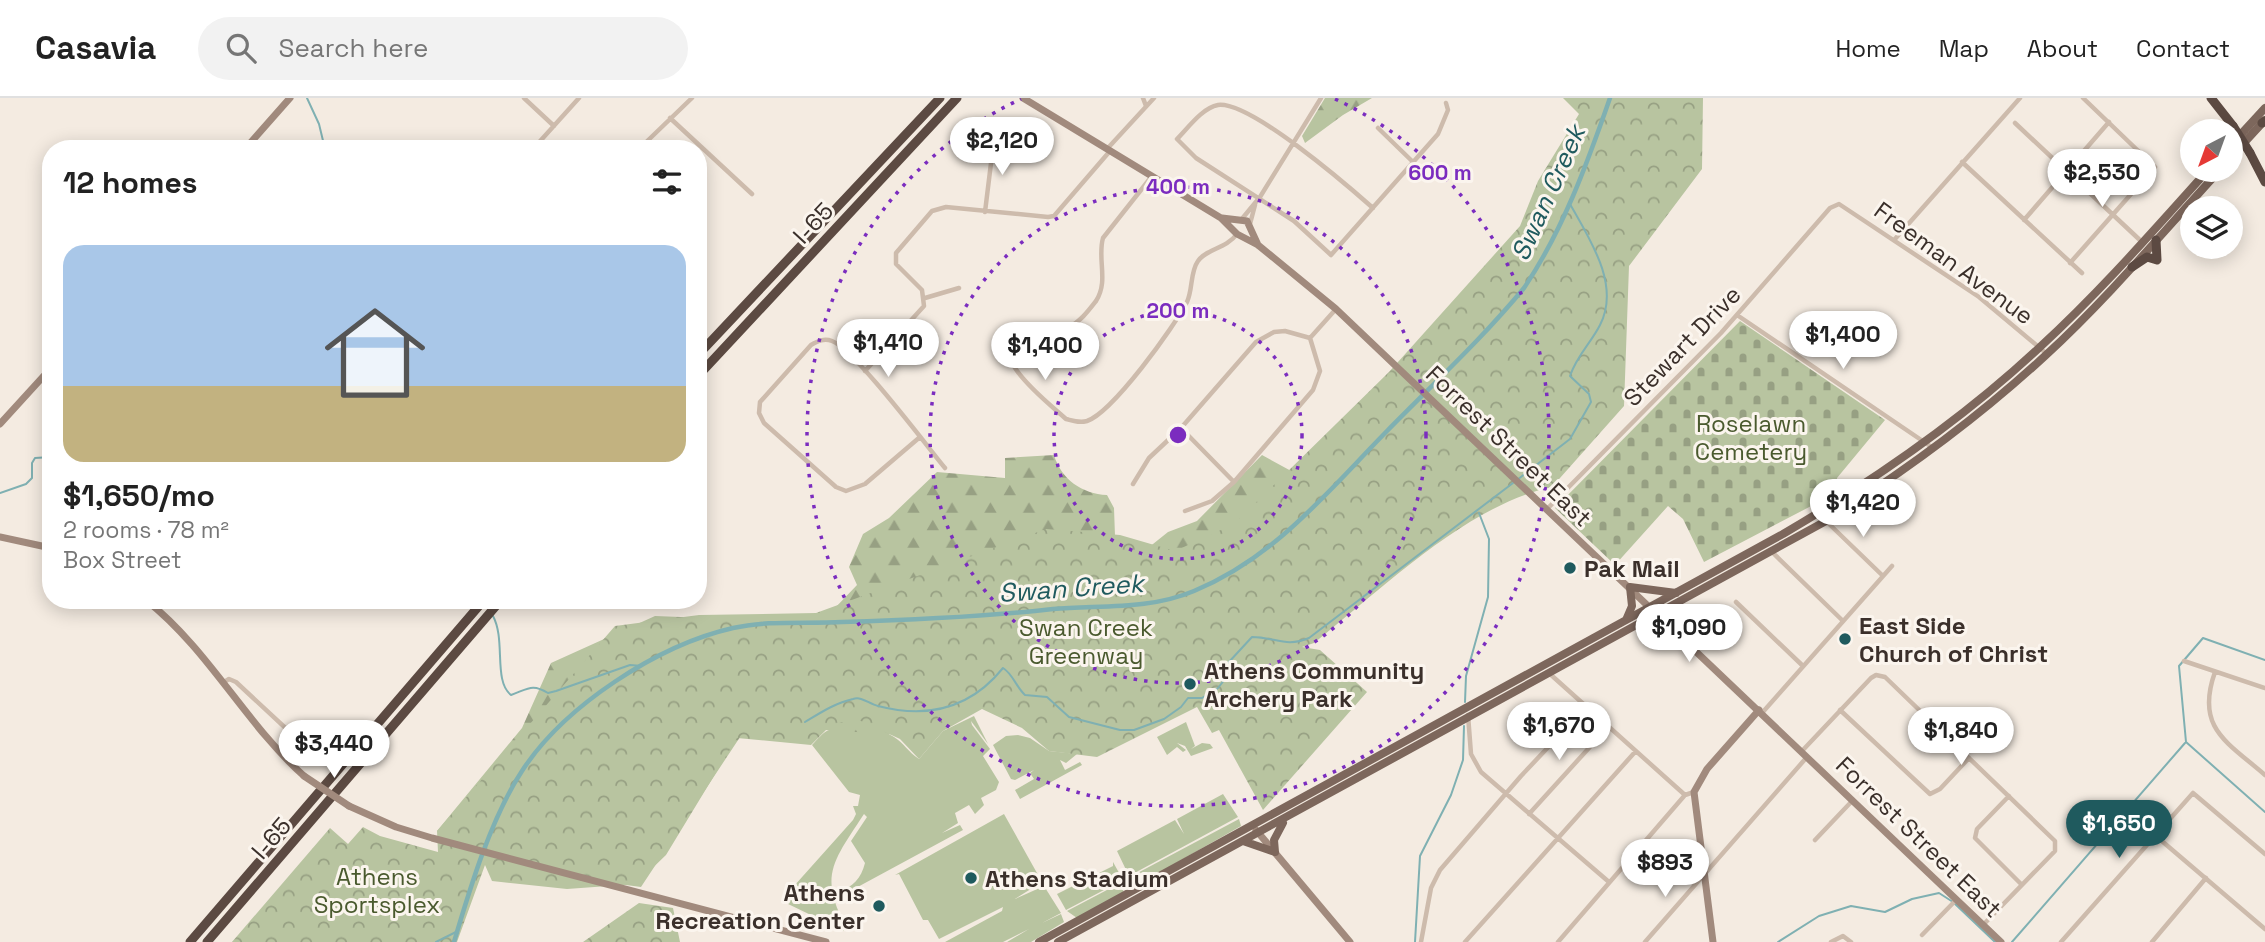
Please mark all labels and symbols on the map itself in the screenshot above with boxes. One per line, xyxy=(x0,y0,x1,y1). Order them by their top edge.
water label: Swan Creek xyxy=(1503,117,1594,266)
pin: $2,120 xyxy=(945,118,1059,177)
north arrow xyxy=(2180,119,2244,182)
pin: $2,530 xyxy=(2045,150,2159,209)
text: 600 m xyxy=(1408,159,1472,186)
text: 400 m xyxy=(1146,173,1210,200)
street label: Freeman Avenue xyxy=(1868,195,2040,331)
street label: I-65 xyxy=(786,196,840,250)
street label: Stewart Drive xyxy=(1617,279,1747,413)
text: 200 m xyxy=(1147,297,1209,324)
pin: $1,400 xyxy=(1786,312,1900,371)
pin: $1,410 xyxy=(831,320,945,379)
pin: $1,400 xyxy=(988,322,1102,382)
street label: Forrest Street East xyxy=(1419,359,1599,533)
park label: Roselawn Cemetery xyxy=(1695,408,1807,467)
centre of rings xyxy=(1166,423,1190,447)
pin: $1,420 xyxy=(1806,480,1920,539)
place label: Pak Mail xyxy=(1584,553,1680,584)
marker: Pak Mail xyxy=(1562,560,1578,576)
water label: Swan Creek xyxy=(998,566,1147,610)
pin: $1,090 xyxy=(1632,604,1746,664)
place label: East Side Church of Christ xyxy=(1859,610,2048,669)
park label: Swan Creek Greenway xyxy=(1019,612,1153,671)
marker: East Side Church of Christ xyxy=(1837,631,1853,647)
place label: Athens Community Archery Park xyxy=(1204,655,1424,714)
marker: Athens Community Archery Park xyxy=(1182,676,1198,692)
pin: $1,670 xyxy=(1502,702,1616,762)
pin: $1,840 xyxy=(1904,708,2018,767)
pin: $3,440 xyxy=(277,720,391,780)
street label: Forrest Street East xyxy=(1829,750,2009,924)
pin: $1,650 xyxy=(2062,800,2176,860)
street label: I-65 xyxy=(244,811,298,865)
pin: $893 xyxy=(1624,840,1706,899)
park label: Athens Sportsplex xyxy=(314,861,440,920)
place label: Athens Stadium xyxy=(985,863,1169,894)
marker: Athens Stadium xyxy=(963,870,979,886)
place label: Athens Recreation Center xyxy=(655,877,865,936)
marker: Athens Recreation Center xyxy=(871,898,887,914)

